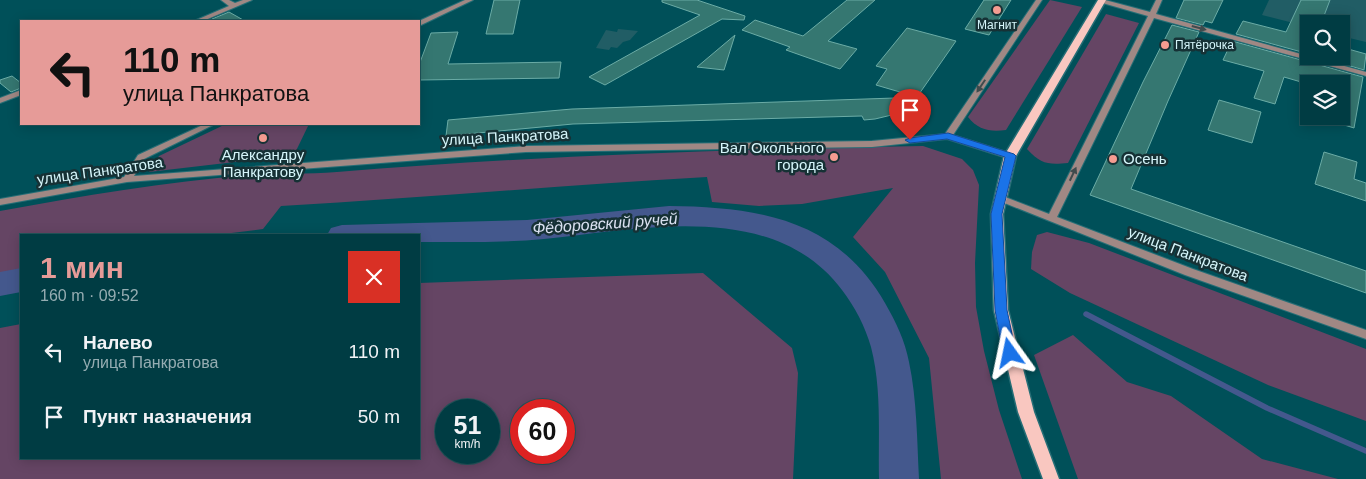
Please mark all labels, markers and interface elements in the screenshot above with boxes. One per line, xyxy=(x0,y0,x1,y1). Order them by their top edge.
marker: Магнит xyxy=(991,4,1003,16)
map controls xyxy=(1300,15,1350,125)
button: search xyxy=(1300,15,1350,65)
place label: Магнит xyxy=(977,18,1018,32)
one-way arrow xyxy=(1191,24,1206,32)
place label: Пятёрочка xyxy=(1175,38,1234,52)
marker: Пятёрочка xyxy=(1159,39,1171,51)
icon: left xyxy=(40,40,105,105)
text: 110 m xyxy=(123,40,220,79)
button: layers xyxy=(1300,75,1350,125)
one-way arrow xyxy=(976,79,986,93)
text: улица Панкратова xyxy=(123,81,309,106)
pin xyxy=(889,89,931,140)
icon: arrive xyxy=(896,96,924,124)
street label: улица Панкратова xyxy=(441,125,569,148)
marker: Александру Панкратову xyxy=(257,132,269,144)
place label: Вал Окольного города xyxy=(720,139,825,173)
place label: Александру Панкратову xyxy=(222,146,305,180)
place label: Осень xyxy=(1123,150,1167,167)
marker: Вал Окольного города xyxy=(828,151,840,163)
street label: улица Панкратова xyxy=(36,153,165,188)
marker: Осень xyxy=(1107,153,1119,165)
one-way arrow xyxy=(1069,167,1077,181)
water label: Фёдоровский ручей xyxy=(532,210,678,237)
street label: улица Панкратова xyxy=(1126,223,1251,284)
text: 1 мин xyxy=(40,251,124,284)
button: close xyxy=(348,251,400,303)
text: 160 m · 09:52 xyxy=(40,287,139,304)
position arrow xyxy=(983,326,1035,378)
text: Налево xyxy=(83,332,153,353)
icon: left xyxy=(40,338,68,366)
text: 110 m xyxy=(349,341,400,362)
text: улица Панкратова xyxy=(83,354,218,371)
speed limit sign: 60 xyxy=(510,399,575,464)
icon: arrive xyxy=(40,403,68,431)
text: Пункт назначения xyxy=(83,406,252,427)
text: 50 m xyxy=(358,406,400,427)
text: 51 xyxy=(454,411,481,439)
text: km/h xyxy=(454,437,481,451)

